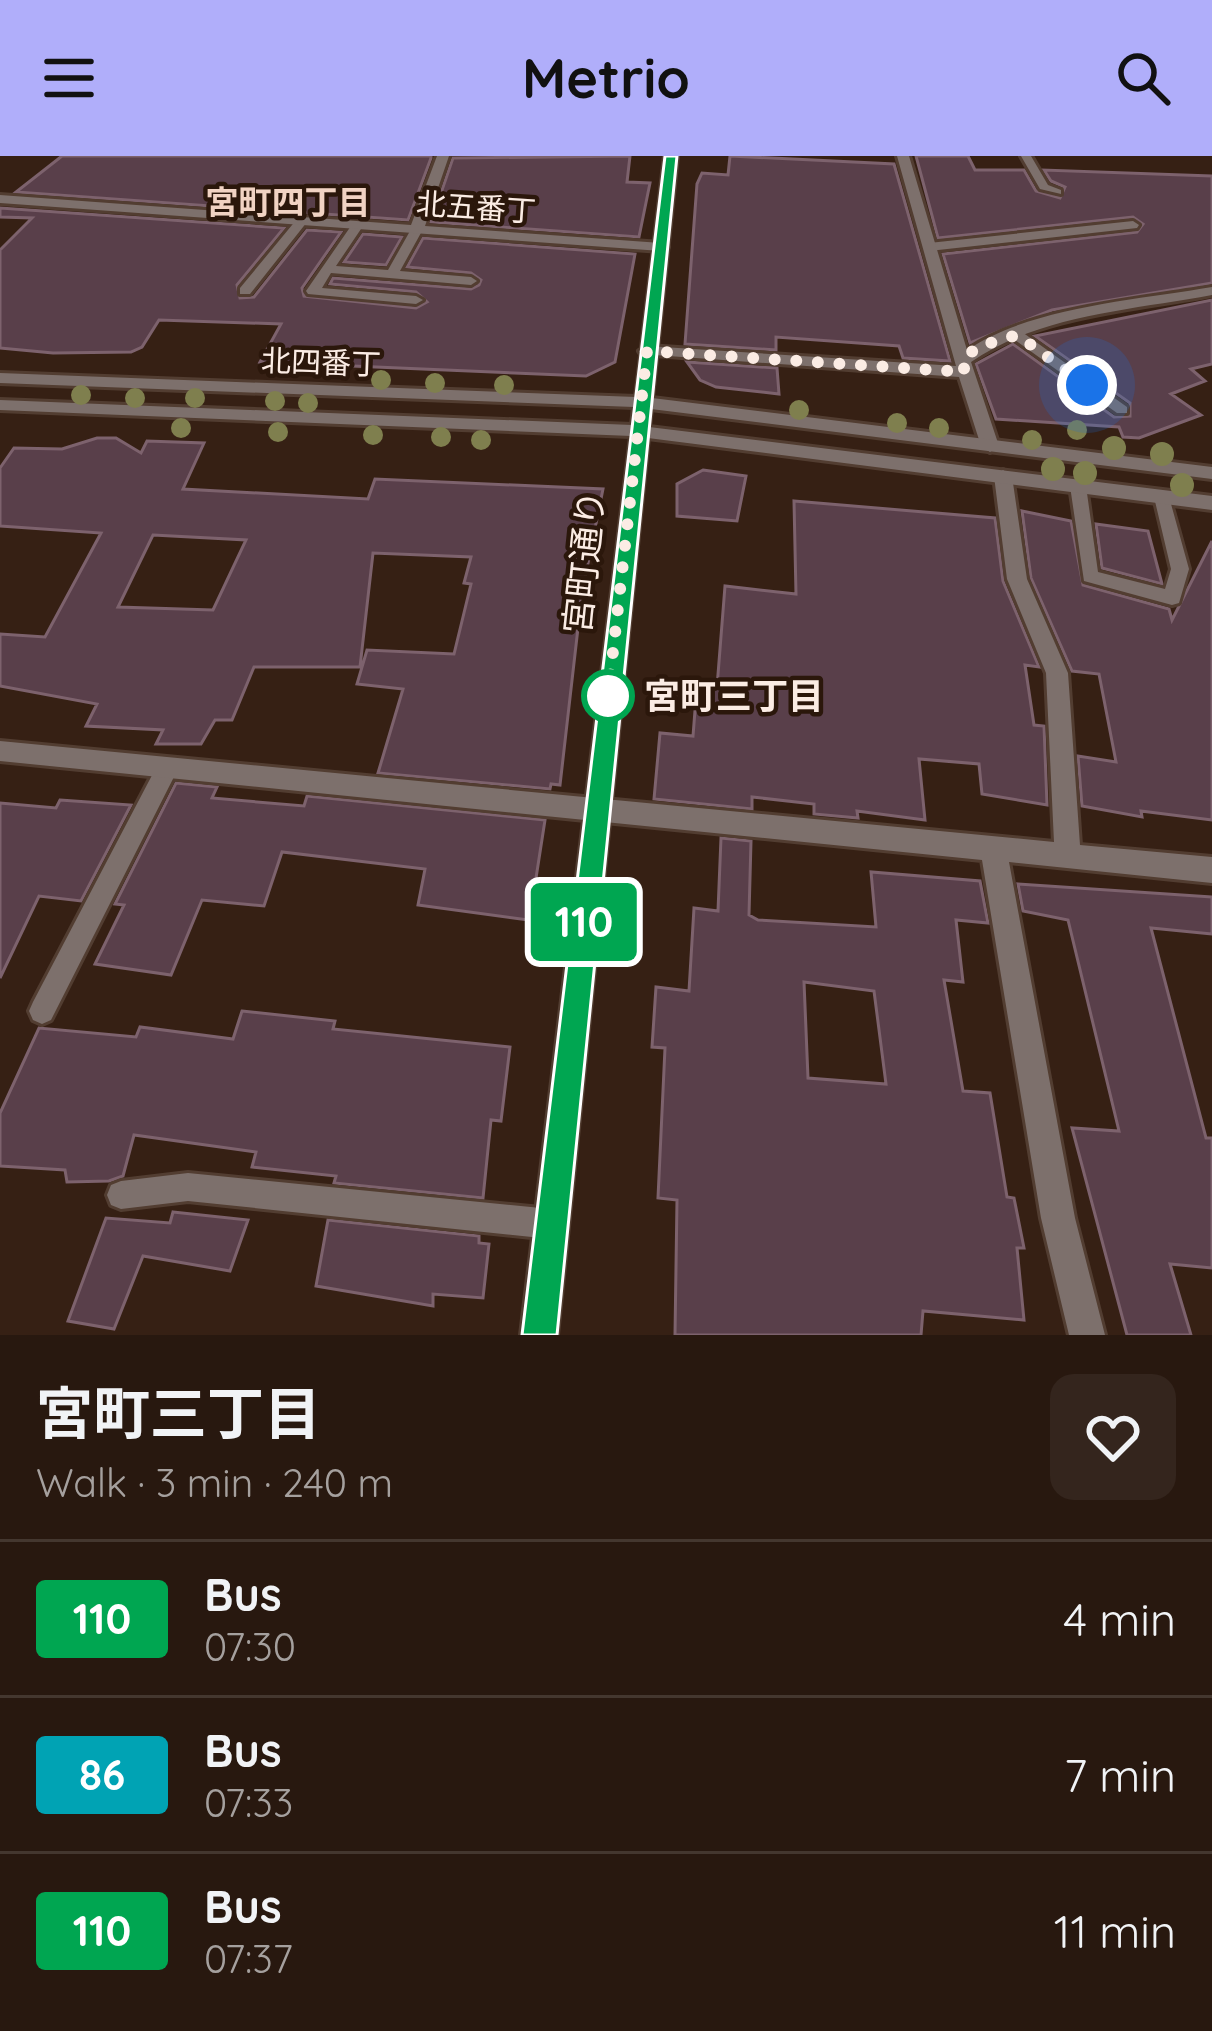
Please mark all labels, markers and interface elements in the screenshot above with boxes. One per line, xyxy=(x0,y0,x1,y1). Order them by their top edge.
text: Metrio xyxy=(522,44,690,112)
icon: menu xyxy=(36,45,102,111)
icon: search xyxy=(1110,45,1176,111)
district label: 宮町四丁目 xyxy=(206,181,371,222)
street label: 北五番丁 xyxy=(415,184,537,230)
street label: 北四番丁 xyxy=(260,341,382,383)
your location xyxy=(1057,355,1117,415)
street label: 宮町通り xyxy=(554,488,613,636)
marker: 宮町三丁目 xyxy=(583,671,633,721)
place label: 宮町三丁目 xyxy=(644,673,824,718)
line badge: 110 xyxy=(515,883,653,961)
text: 110 xyxy=(555,895,613,948)
button: heart xyxy=(1050,1374,1176,1500)
text: 宮町三丁目 xyxy=(36,1377,321,1448)
text: Walk · 3 min · 240 m xyxy=(36,1458,393,1507)
text: Bus xyxy=(204,1566,282,1622)
text: 4 min xyxy=(1063,1591,1176,1647)
text: 110 xyxy=(73,1592,131,1645)
text: 07:30 xyxy=(204,1622,296,1671)
text: Bus xyxy=(204,1722,282,1778)
text: 7 min xyxy=(1064,1747,1176,1803)
text: 86 xyxy=(79,1748,125,1801)
text: 07:33 xyxy=(204,1778,293,1827)
text: Bus xyxy=(204,1878,282,1934)
text: 11 min xyxy=(1054,1903,1176,1959)
text: 110 xyxy=(73,1904,131,1957)
text: 07:37 xyxy=(204,1934,293,1983)

